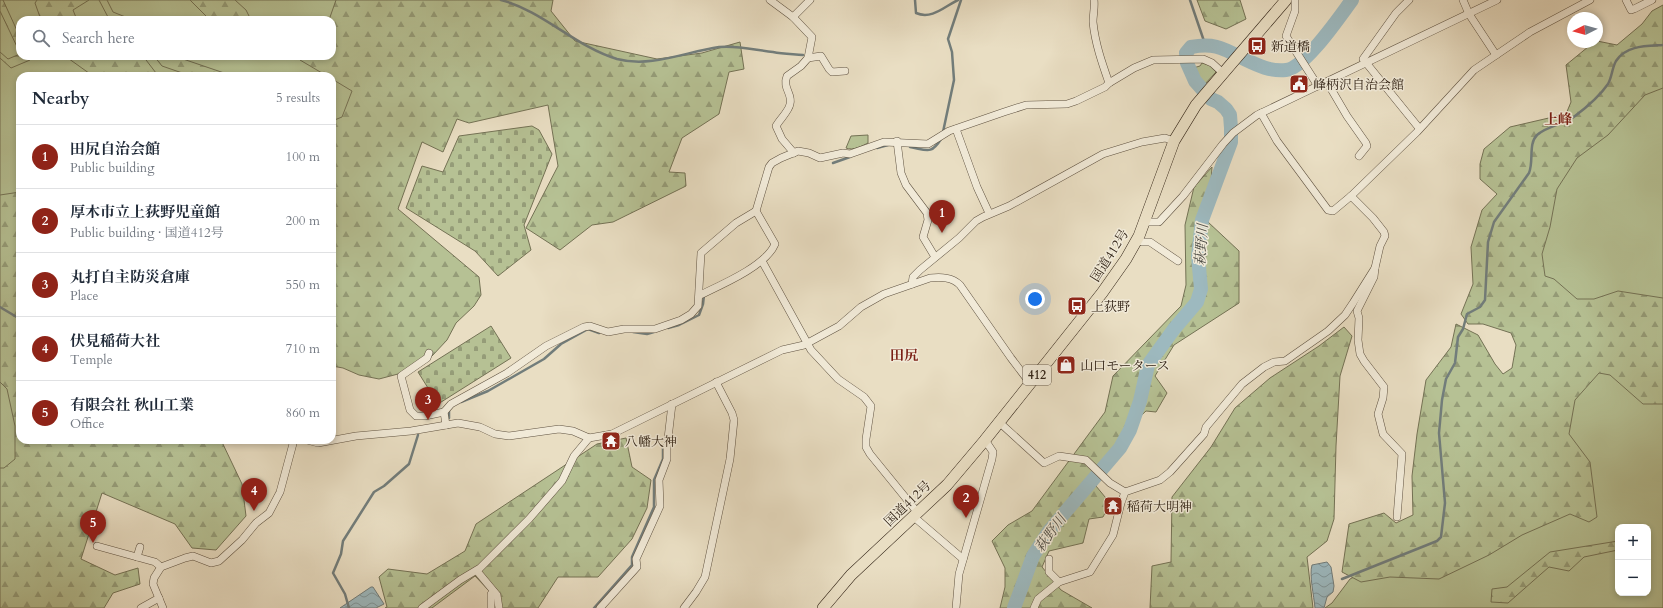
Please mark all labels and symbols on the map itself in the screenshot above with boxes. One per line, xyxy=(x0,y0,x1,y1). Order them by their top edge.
north arrow xyxy=(1567,12,1603,48)
bus stop icon: 新道橋 xyxy=(1246,35,1268,57)
place label: 新道橋 xyxy=(1271,38,1310,56)
public building icon: 峰柄沢自治会館 xyxy=(1288,73,1310,95)
place label: 峰柄沢自治会館 xyxy=(1313,76,1404,94)
district label: 上峰 xyxy=(1544,110,1572,129)
pin: 1 xyxy=(929,200,955,233)
water label: 萩野川 xyxy=(1191,221,1213,267)
street label: 国道412号 xyxy=(1087,226,1133,285)
your location xyxy=(1025,289,1045,309)
bus stop icon: 上荻野 xyxy=(1066,295,1088,317)
place label: 上荻野 xyxy=(1091,298,1130,316)
district label: 田尻 xyxy=(890,346,919,365)
shop icon: 山口モータース xyxy=(1055,354,1077,376)
place label: 山口モータース xyxy=(1080,357,1170,375)
road number: 412 xyxy=(1023,365,1051,385)
pin: 3 xyxy=(415,387,441,420)
temple icon: 八幡大神 xyxy=(600,430,622,452)
place label: 八幡大神 xyxy=(625,433,677,451)
street label: 国道412号 xyxy=(880,477,935,531)
pin: 4 xyxy=(241,478,267,511)
pin: 2 xyxy=(953,485,979,518)
temple icon: 稲荷大明神 xyxy=(1102,495,1124,517)
place label: 稲荷大明神 xyxy=(1127,498,1192,516)
water label: 萩野川 xyxy=(1030,509,1072,556)
pin: 5 xyxy=(80,510,106,543)

